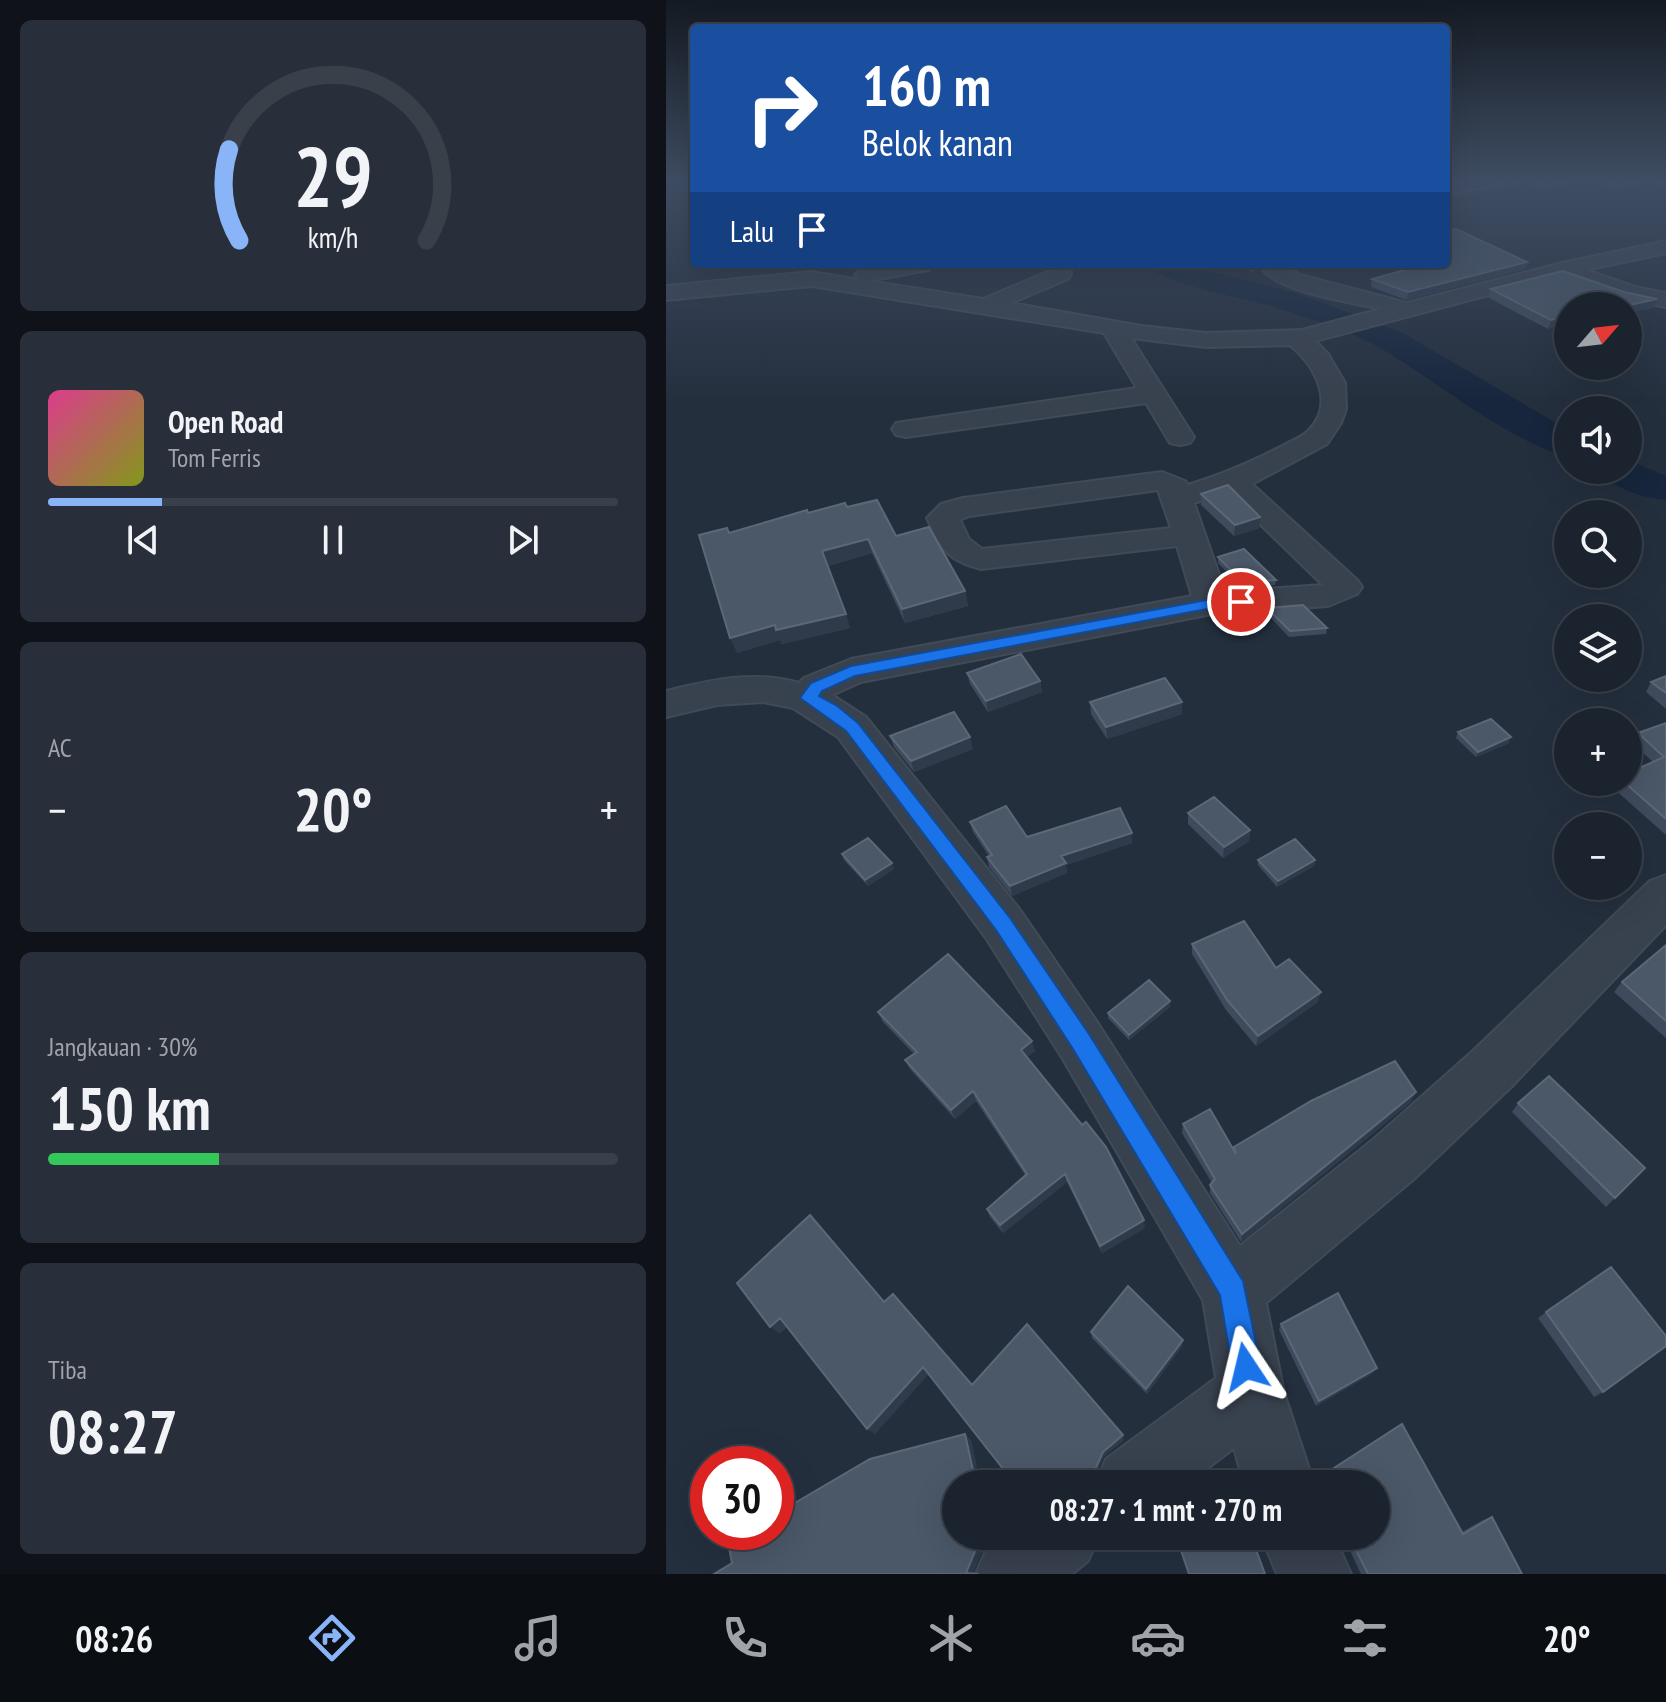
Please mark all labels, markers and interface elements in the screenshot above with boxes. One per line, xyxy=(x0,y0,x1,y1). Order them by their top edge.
text: 160 m xyxy=(862,49,991,121)
icon: right xyxy=(730,56,834,160)
text: Belok kanan xyxy=(862,119,1013,166)
text: 29 xyxy=(293,122,373,230)
icon: arrive xyxy=(790,208,834,252)
text: Lalu xyxy=(730,211,774,250)
text: km/h xyxy=(308,220,358,257)
north arrow xyxy=(1554,292,1642,380)
map controls xyxy=(1554,292,1642,900)
button: sound xyxy=(1554,396,1642,484)
text: Open Road xyxy=(168,402,283,441)
text: Tom Ferris xyxy=(168,441,261,474)
button: search xyxy=(1554,500,1642,588)
icon: previous xyxy=(121,518,165,562)
icon: pause xyxy=(311,518,355,562)
icon: next xyxy=(501,518,545,562)
pin xyxy=(1207,568,1275,636)
icon: arrive xyxy=(1219,580,1263,624)
button: layers xyxy=(1554,604,1642,692)
button: + xyxy=(1554,708,1642,796)
text: AC xyxy=(48,731,72,764)
text: 20° xyxy=(293,770,373,848)
text: − xyxy=(48,781,66,838)
text: + xyxy=(600,781,618,838)
button: − xyxy=(1554,812,1642,900)
text: Jangkauan · 30% xyxy=(48,1030,197,1063)
text: 150 km xyxy=(48,1069,211,1147)
position arrow xyxy=(1204,1325,1288,1409)
text: Tiba xyxy=(48,1353,87,1386)
text: 08:27 xyxy=(48,1392,178,1470)
speed limit sign: 30 xyxy=(690,1446,794,1550)
text: 08:27 · 1 mnt · 270 m xyxy=(1050,1490,1282,1529)
icon: directions xyxy=(304,1610,360,1666)
icon: music xyxy=(510,1610,566,1666)
icon: phone xyxy=(717,1610,773,1666)
icon: climate xyxy=(923,1610,979,1666)
icon: car xyxy=(1130,1610,1186,1666)
icon: filters xyxy=(1337,1610,1393,1666)
text: 08:26 xyxy=(75,1615,153,1662)
text: 20° xyxy=(1543,1615,1591,1662)

